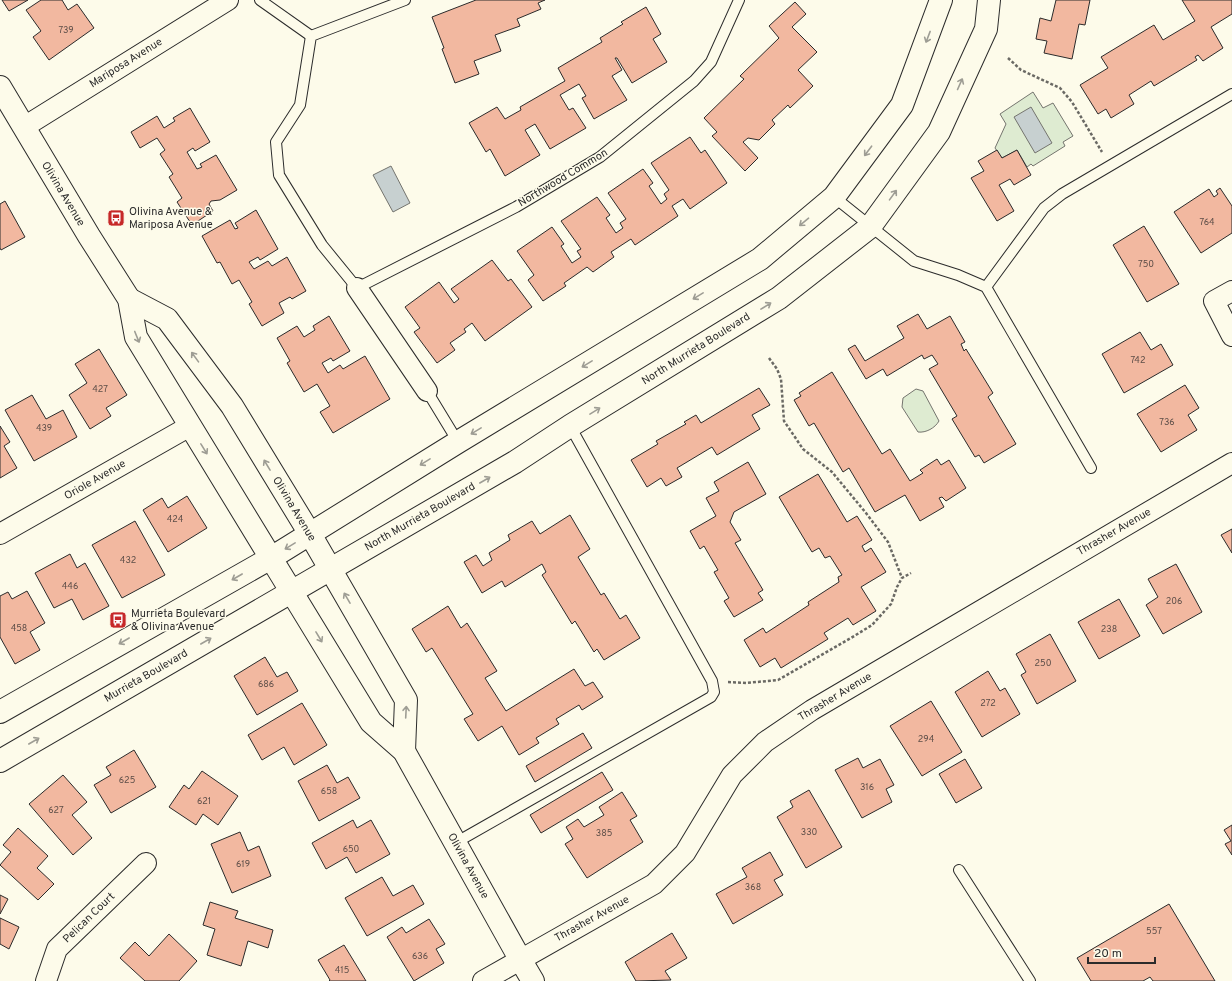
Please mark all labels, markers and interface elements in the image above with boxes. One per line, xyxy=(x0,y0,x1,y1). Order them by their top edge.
house number: 739 xyxy=(58,25,74,36)
one-way arrow xyxy=(924,30,932,42)
street label: Mariposa Avenue xyxy=(87,35,165,91)
one-way arrow xyxy=(957,79,965,91)
one-way arrow xyxy=(864,145,873,156)
street label: Northwood Common xyxy=(516,146,610,210)
street label: Olivina Avenue xyxy=(38,159,88,229)
one-way arrow xyxy=(889,190,897,201)
place label: Olivina Avenue & Mariposa Avenue xyxy=(129,205,213,232)
bus stop icon: Olivina Avenue & Mariposa Avenue xyxy=(106,208,126,228)
one-way arrow xyxy=(799,217,810,226)
house number: 764 xyxy=(1199,217,1215,228)
house number: 750 xyxy=(1138,259,1154,270)
one-way arrow xyxy=(692,293,704,301)
one-way arrow xyxy=(760,302,771,310)
street label: North Murrieta Boulevard xyxy=(639,310,753,388)
one-way arrow xyxy=(134,331,142,343)
one-way arrow xyxy=(191,351,199,362)
house number: 742 xyxy=(1131,355,1145,366)
one-way arrow xyxy=(581,360,593,368)
house number: 427 xyxy=(92,384,108,395)
one-way arrow xyxy=(589,406,601,414)
house number: 736 xyxy=(1159,417,1175,428)
house number: 439 xyxy=(36,423,52,434)
one-way arrow xyxy=(470,428,482,436)
one-way arrow xyxy=(200,443,208,455)
street label: Oriole Avenue xyxy=(62,457,128,503)
one-way arrow xyxy=(263,459,271,471)
one-way arrow xyxy=(419,459,431,467)
street label: Olivina Avenue xyxy=(269,474,319,544)
one-way arrow xyxy=(479,475,491,483)
street label: North Murrieta Boulevard xyxy=(362,480,478,554)
street label: Thrasher Avenue xyxy=(1074,505,1154,559)
house number: 424 xyxy=(167,514,184,525)
one-way arrow xyxy=(284,542,296,550)
house number: 432 xyxy=(120,555,136,566)
one-way arrow xyxy=(231,573,243,581)
house number: 446 xyxy=(62,581,78,592)
one-way arrow xyxy=(342,592,350,604)
house number: 206 xyxy=(1166,596,1182,607)
place label: Murrieta Boulevard & Olivina Avenue xyxy=(131,607,225,634)
bus stop icon: Murrieta Boulevard & Olivina Avenue xyxy=(108,610,128,630)
house number: 458 xyxy=(11,623,27,634)
house number: 238 xyxy=(1101,624,1117,635)
one-way arrow xyxy=(315,631,323,642)
one-way arrow xyxy=(200,636,212,644)
one-way arrow xyxy=(118,637,130,645)
street label: Murrieta Boulevard xyxy=(102,646,190,706)
house number: 250 xyxy=(1035,658,1052,669)
street label: Thrasher Avenue xyxy=(796,669,874,724)
house number: 686 xyxy=(258,679,274,690)
house number: 272 xyxy=(980,698,996,709)
one-way arrow xyxy=(402,706,409,719)
house number: 294 xyxy=(918,734,935,745)
one-way arrow xyxy=(28,737,40,745)
house number: 625 xyxy=(119,775,135,786)
house number: 316 xyxy=(860,782,874,793)
house number: 658 xyxy=(321,786,337,797)
house number: 621 xyxy=(197,796,211,807)
house number: 627 xyxy=(48,805,64,816)
house number: 330 xyxy=(801,827,817,838)
house number: 385 xyxy=(596,828,612,839)
street label: Olivina Avenue xyxy=(444,831,492,901)
house number: 650 xyxy=(343,844,360,855)
house number: 619 xyxy=(236,859,250,870)
house number: 368 xyxy=(745,882,761,893)
street label: Pelican Court xyxy=(60,890,118,946)
street label: Thrasher Avenue xyxy=(552,893,632,945)
house number: 557 xyxy=(1146,926,1162,937)
scale bar xyxy=(1088,939,1155,965)
text: 20 m xyxy=(1094,946,1122,962)
house number: 636 xyxy=(412,951,428,962)
house number: 415 xyxy=(335,965,349,976)

